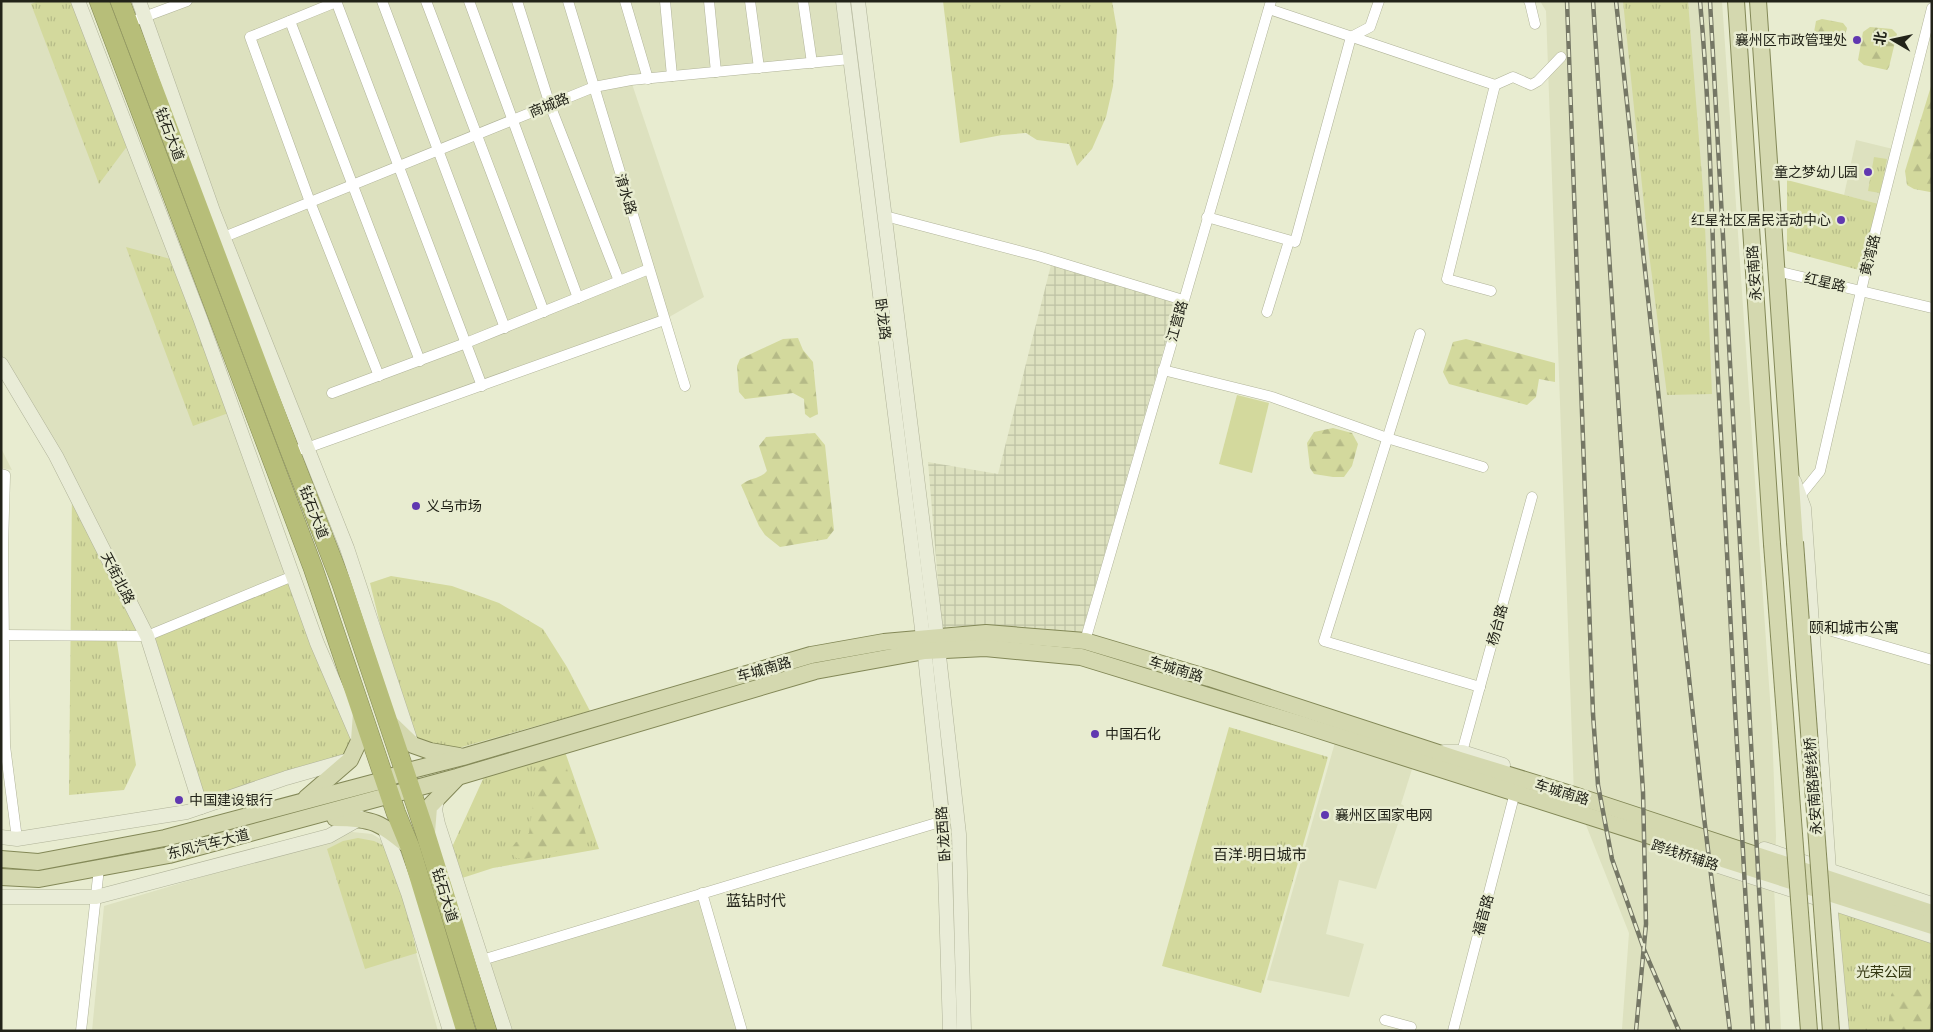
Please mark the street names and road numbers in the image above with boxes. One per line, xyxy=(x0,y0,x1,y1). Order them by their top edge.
street label: 商城路 xyxy=(526,89,572,121)
street label: 钻石大道 xyxy=(152,105,188,163)
street label: 淯水路 xyxy=(611,171,641,217)
street label: 黄湾路 xyxy=(1856,232,1884,278)
street label: 永安南路 xyxy=(1743,244,1765,302)
street label: 红星路 xyxy=(1803,269,1847,295)
street label: 卧龙路 xyxy=(872,297,894,341)
street label: 江营路 xyxy=(1163,298,1191,344)
street label: 钻石大道 xyxy=(296,483,332,541)
street label: 天街北路 xyxy=(97,549,139,607)
street label: 杨台路 xyxy=(1483,602,1511,648)
street label: 车城南路 xyxy=(1147,652,1205,686)
street label: 车城南路 xyxy=(735,653,793,685)
street label: 永安南路跨线桥 xyxy=(1801,736,1825,836)
street label: 车城南路 xyxy=(1533,775,1591,809)
street label: 卧龙西路 xyxy=(932,805,954,863)
street label: 东风汽车大道 xyxy=(165,825,251,863)
street label: 跨线桥辅路 xyxy=(1649,836,1721,874)
street label: 钻石大道 xyxy=(428,866,462,924)
street label: 福音路 xyxy=(1469,892,1497,938)

